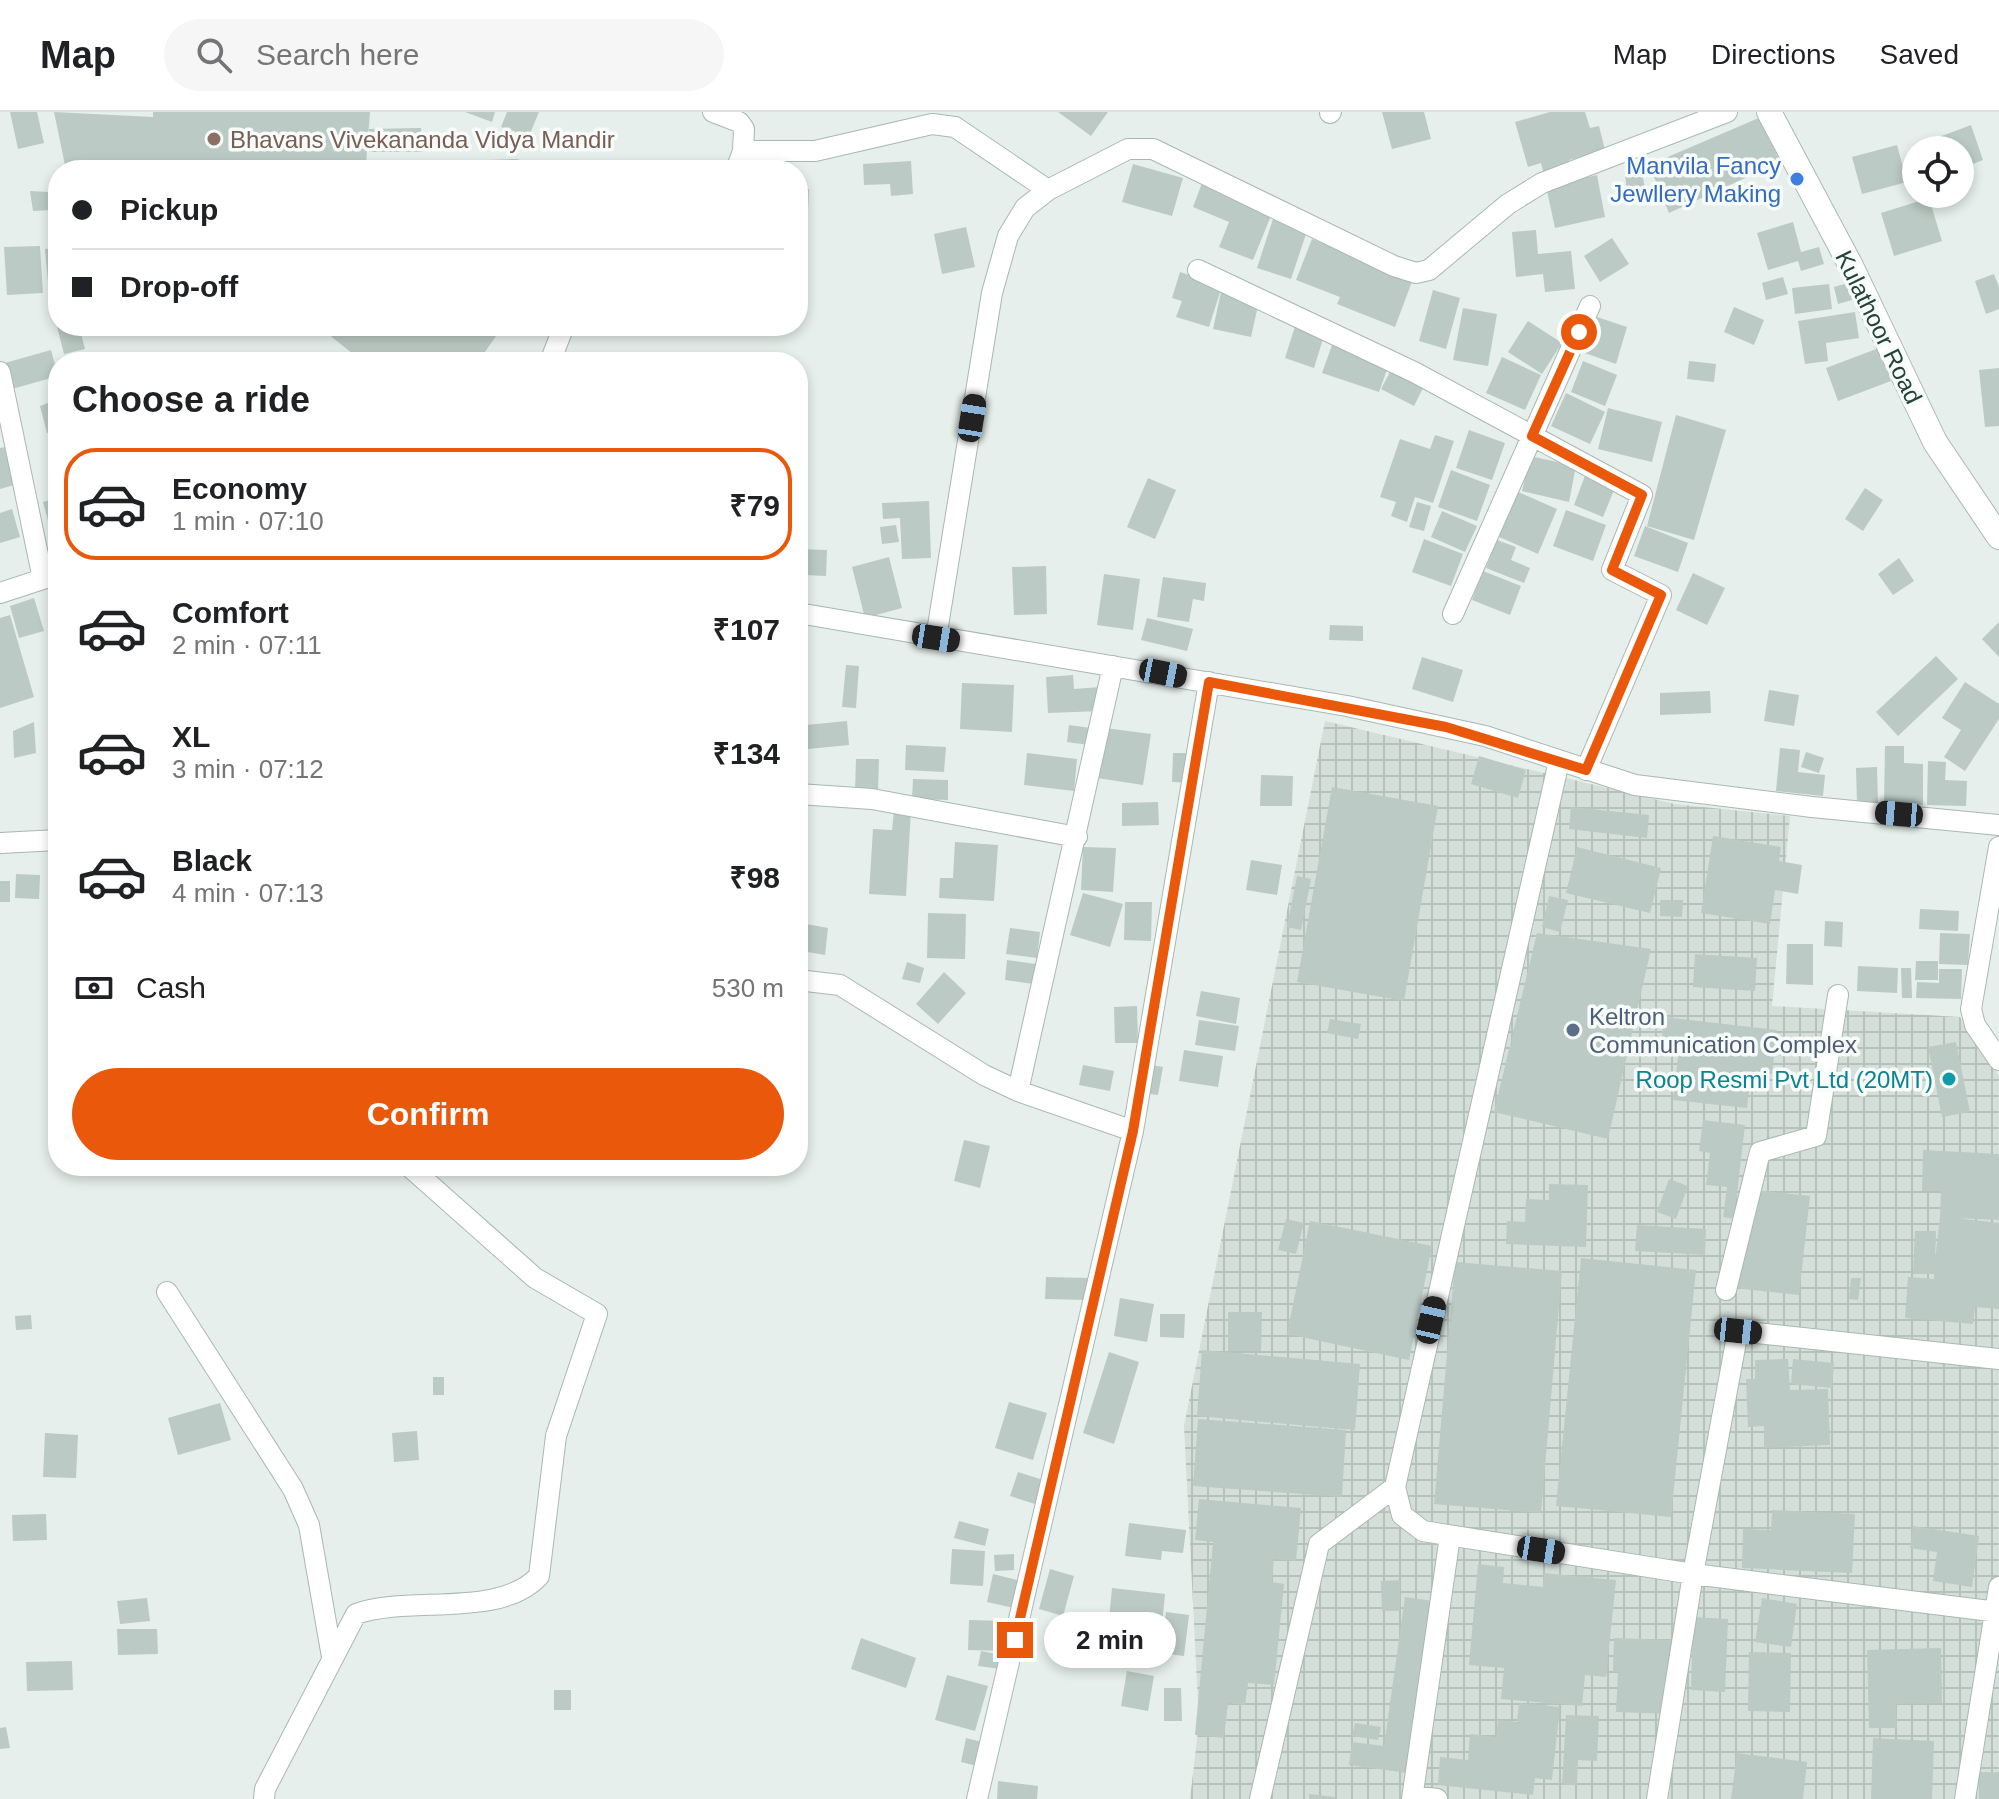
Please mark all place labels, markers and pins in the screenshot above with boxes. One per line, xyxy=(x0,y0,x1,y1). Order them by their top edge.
place label: Bhavans Vivekananda Vidya Mandir xyxy=(230,126,615,153)
marker: Bhavans Vivekananda Vidya Mandir xyxy=(205,130,223,148)
place label: Manvila Fancy Jewllery Making xyxy=(1610,152,1781,207)
marker: Manvila Fancy Jewllery Making xyxy=(1788,170,1806,188)
place label: Keltron Communication Complex xyxy=(1589,1003,1857,1058)
marker: Keltron Communication Complex xyxy=(1564,1021,1582,1039)
place label: Roop Resmi Pvt Ltd (20MT) xyxy=(1636,1066,1933,1093)
marker: Roop Resmi Pvt Ltd (20MT) xyxy=(1940,1070,1958,1088)

